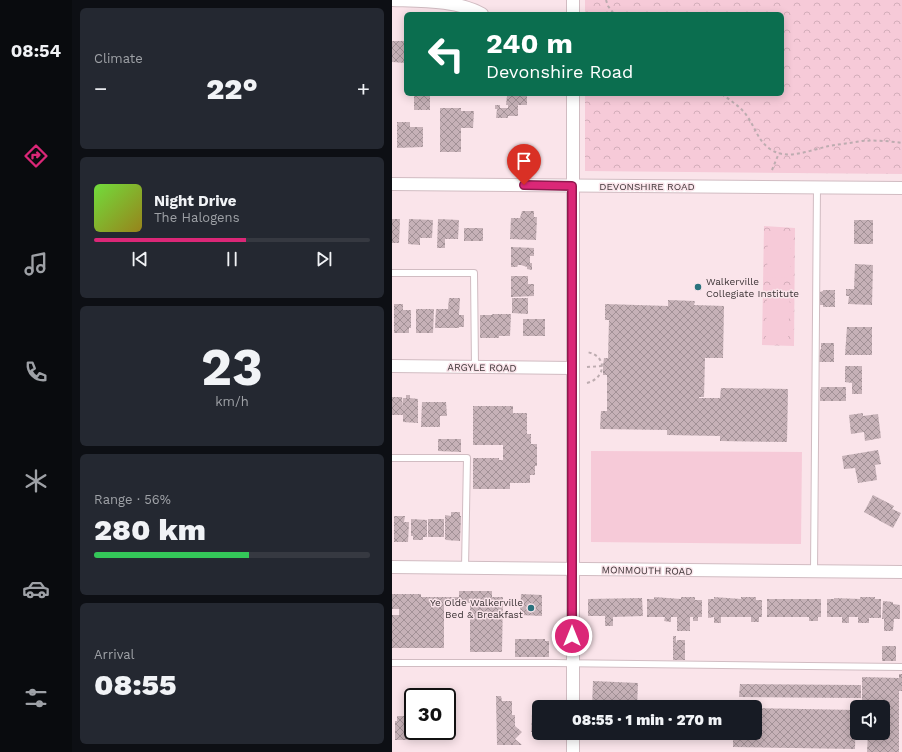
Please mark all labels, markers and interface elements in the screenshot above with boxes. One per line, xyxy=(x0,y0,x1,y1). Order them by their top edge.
text: 240 m xyxy=(486,27,573,60)
icon: left xyxy=(420,28,472,80)
text: 08:54 xyxy=(11,40,61,61)
text: Climate xyxy=(94,51,143,66)
text: Devonshire Road xyxy=(486,61,633,82)
text: 22° xyxy=(206,71,258,106)
text: − xyxy=(94,76,107,101)
text: + xyxy=(357,76,370,101)
icon: directions xyxy=(22,142,50,170)
pin xyxy=(507,144,541,185)
icon: arrive xyxy=(513,150,535,172)
street label: DEVONSHIRE ROAD xyxy=(599,181,695,192)
text: Night Drive xyxy=(154,192,237,210)
text: The Halogens xyxy=(154,210,240,225)
icon: previous xyxy=(129,248,151,270)
icon: pause xyxy=(221,248,243,270)
icon: next xyxy=(313,248,335,270)
icon: music xyxy=(22,250,50,278)
place label: Walkerville Collegiate Institute xyxy=(706,276,799,299)
marker: Walkerville Collegiate Institute xyxy=(693,282,703,292)
text: 23 xyxy=(201,337,263,398)
icon: phone xyxy=(22,358,50,386)
street label: ARGYLE ROAD xyxy=(447,361,517,374)
text: km/h xyxy=(215,394,249,409)
icon: climate xyxy=(22,467,50,495)
text: Range · 56% xyxy=(94,492,171,507)
text: 280 km xyxy=(94,512,206,547)
street label: MONMOUTH ROAD xyxy=(601,564,693,577)
icon: car xyxy=(22,575,50,603)
place label: Ye Olde Walkerville Bed & Breakfast xyxy=(430,597,524,620)
marker: Ye Olde Walkerville Bed & Breakfast xyxy=(526,603,536,613)
position arrow xyxy=(551,615,593,657)
text: Arrival xyxy=(94,647,135,662)
text: 08:55 xyxy=(94,667,177,702)
icon: filters xyxy=(22,684,50,712)
speed limit sign: 30 xyxy=(404,688,456,740)
map controls xyxy=(850,700,890,740)
button: sound xyxy=(850,700,890,740)
text: 08:55 · 1 min · 270 m xyxy=(572,711,722,729)

